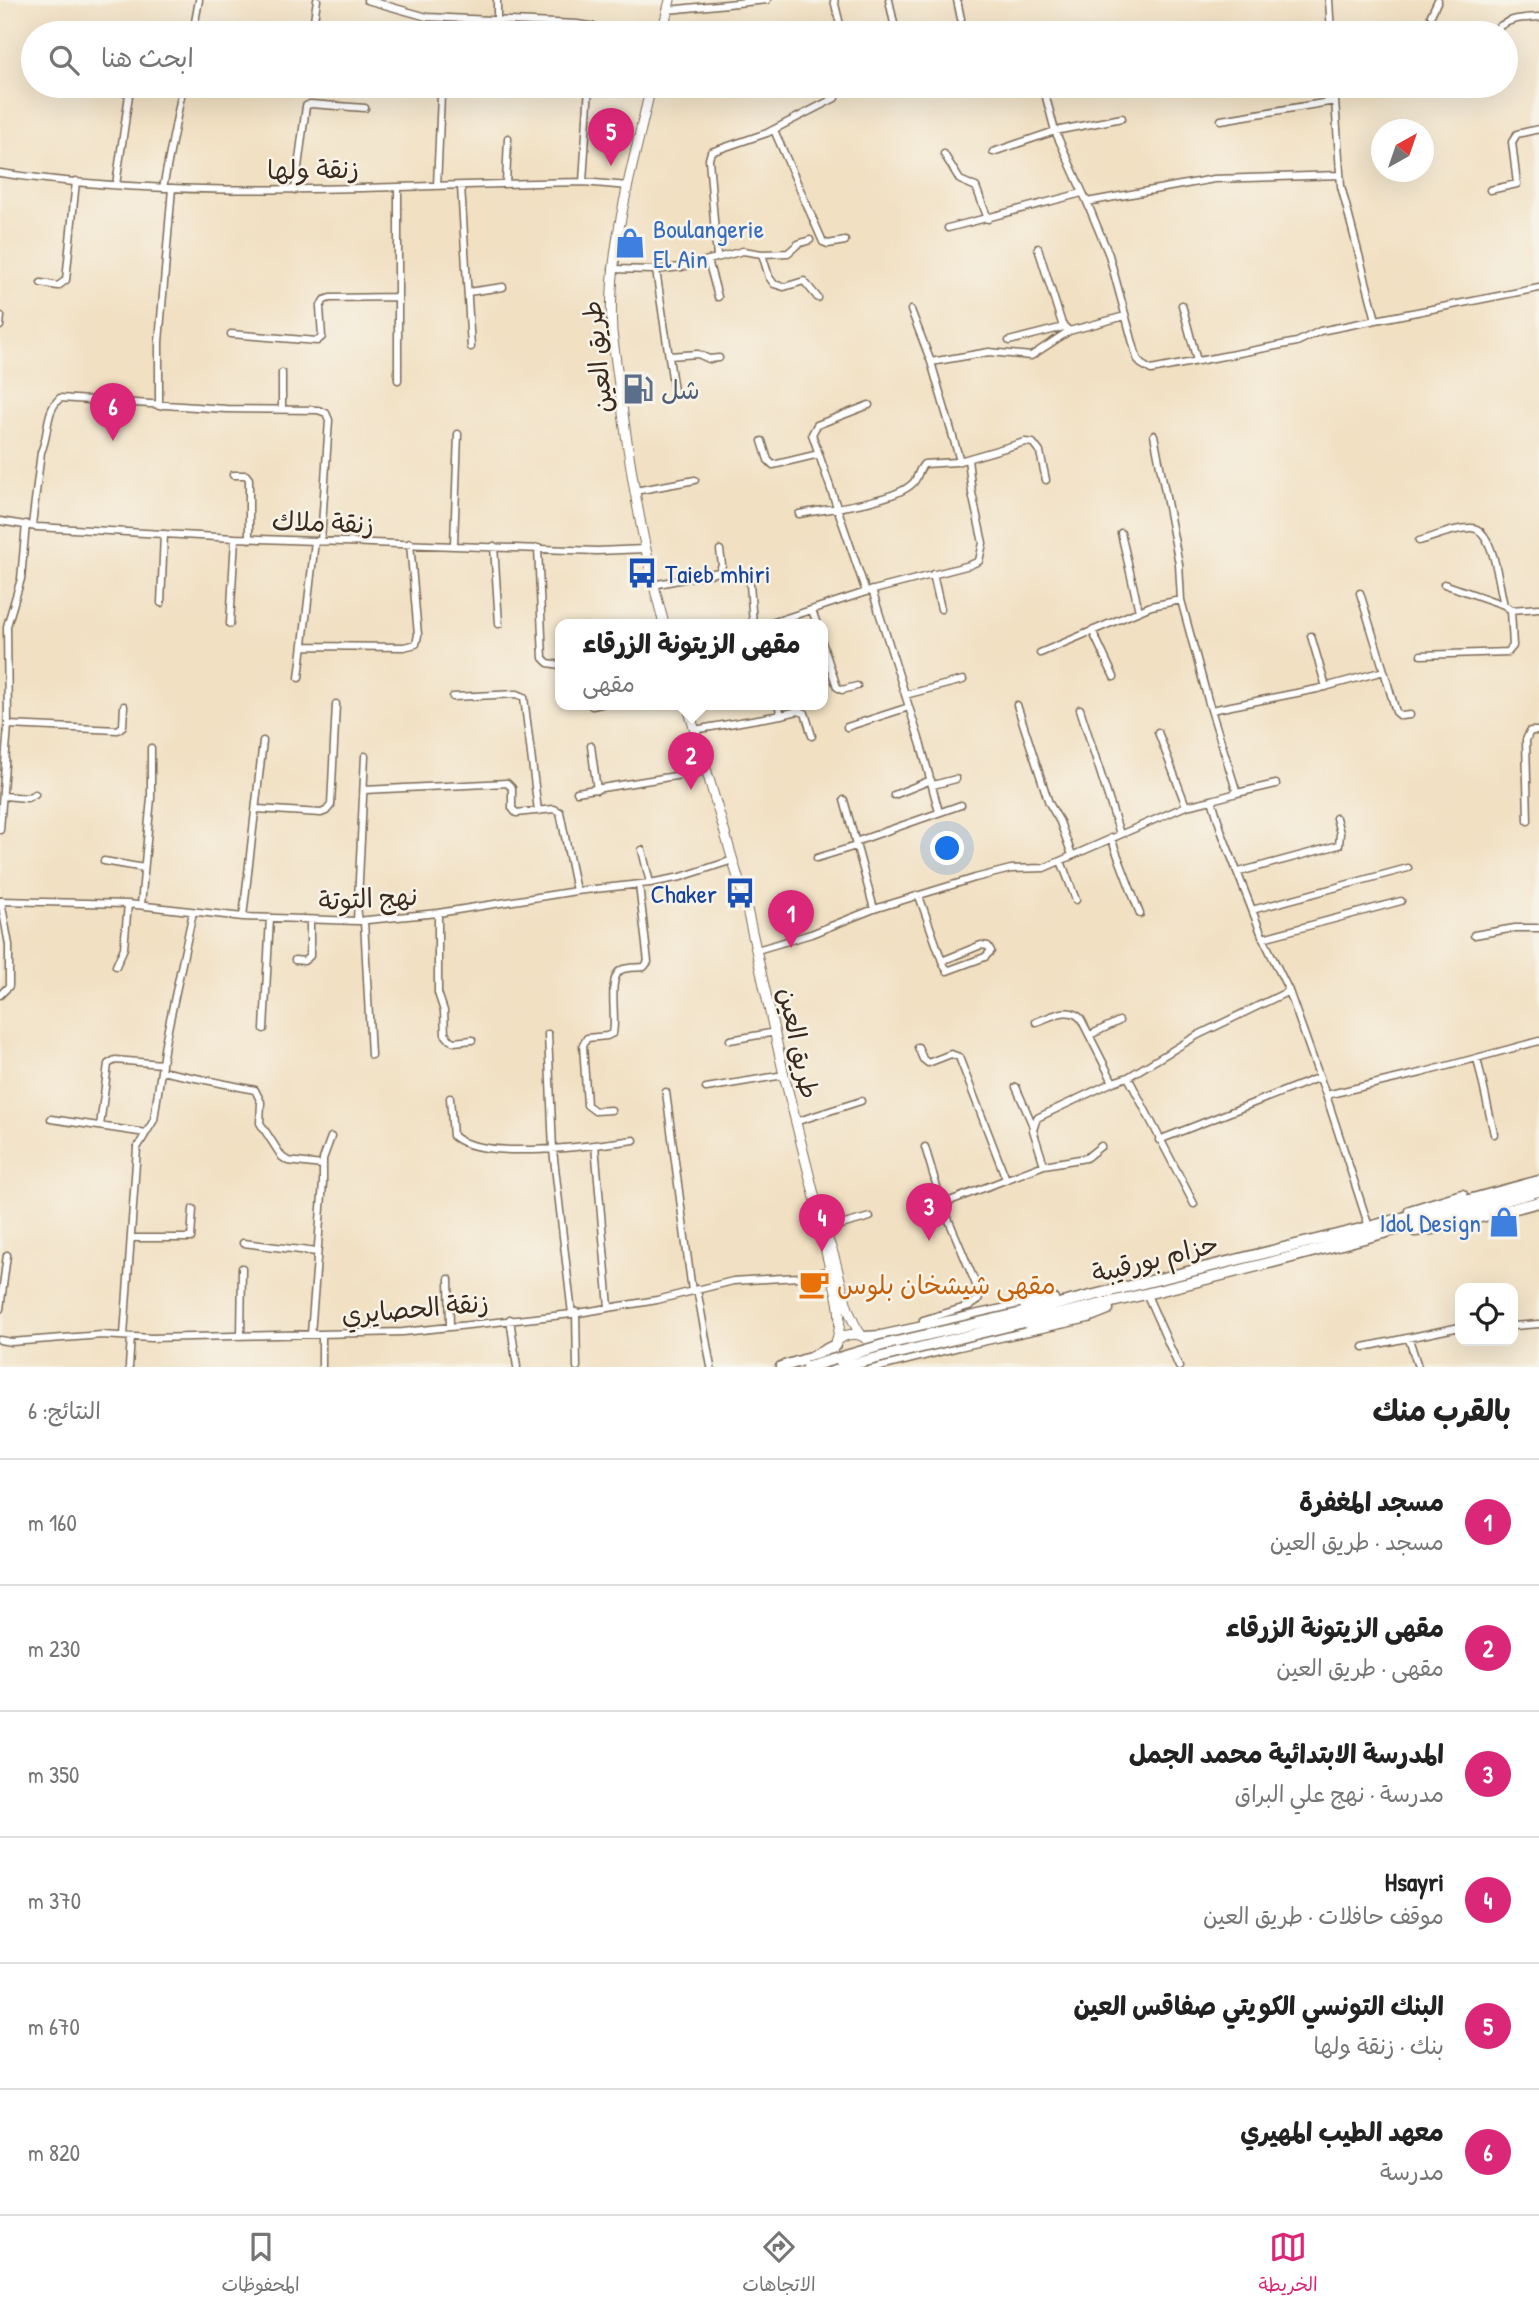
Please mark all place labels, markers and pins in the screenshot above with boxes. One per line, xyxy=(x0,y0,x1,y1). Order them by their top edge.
pin: 5 xyxy=(588,108,634,166)
place label: Boulangerie El Ain xyxy=(653,211,764,276)
shop icon: Boulangerie El Ain xyxy=(613,226,647,260)
fuel station icon: شل xyxy=(621,372,655,406)
place label: شل xyxy=(661,372,700,407)
pin: 6 xyxy=(90,383,136,441)
bus stop icon: Taieb mhiri xyxy=(625,556,659,590)
place label: Taieb mhiri xyxy=(665,556,770,591)
pin: 2 xyxy=(668,732,714,790)
place label: Chaker xyxy=(650,876,717,911)
bus stop icon: Chaker xyxy=(723,876,757,910)
pin: 1 xyxy=(768,890,814,948)
pin: 3 xyxy=(906,1183,952,1241)
pin: 4 xyxy=(799,1194,845,1252)
place label: Idol Design xyxy=(1380,1205,1481,1240)
shop icon: Idol Design xyxy=(1487,1205,1521,1239)
cafe icon: مقهى شيشخان بلوس xyxy=(797,1267,831,1301)
place label: مقهى شيشخان بلوس xyxy=(837,1267,1056,1302)

